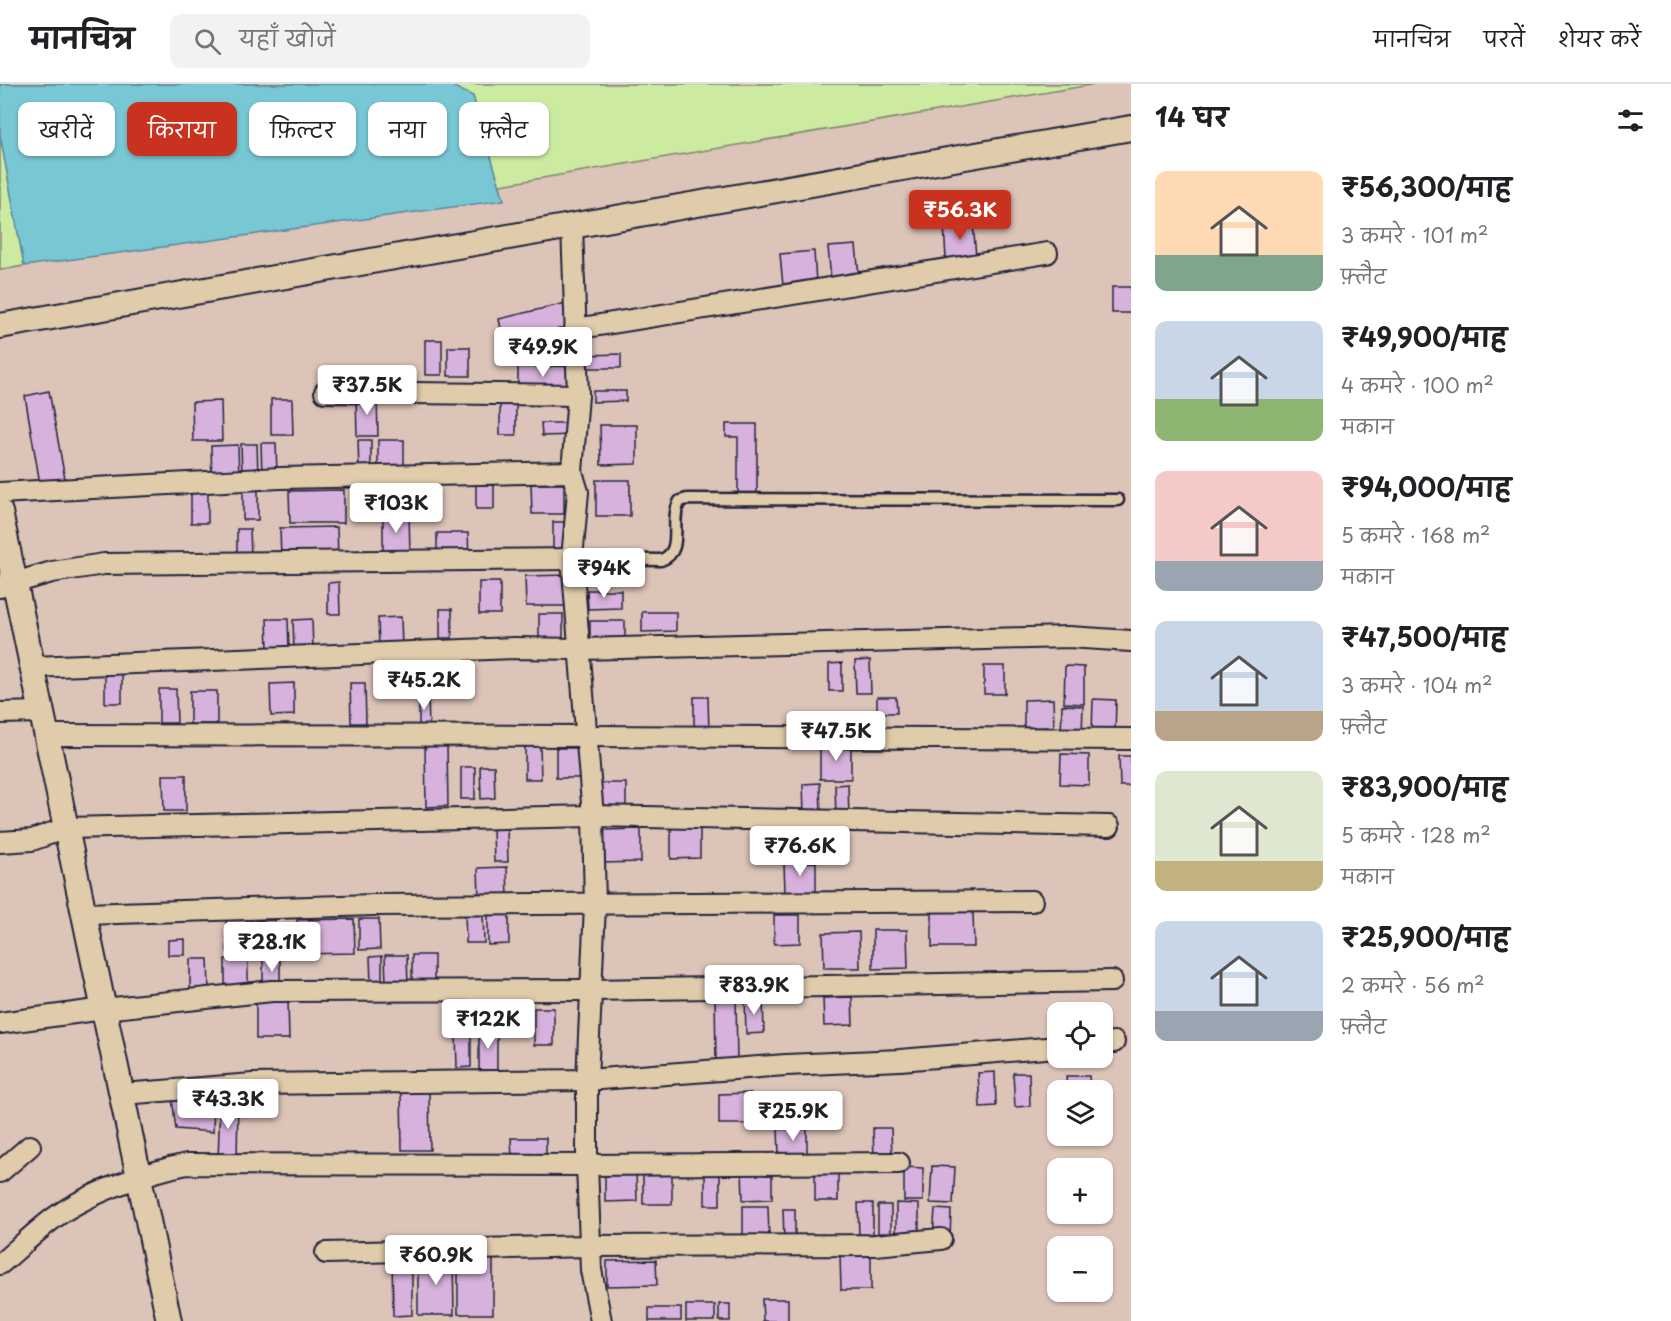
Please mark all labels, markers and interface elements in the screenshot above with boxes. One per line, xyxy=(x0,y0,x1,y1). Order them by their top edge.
search box xyxy=(170,14,590,68)
text: मानचित्र xyxy=(30,16,134,59)
text: यहाँ खोजें xyxy=(239,21,335,54)
text: मानचित्र xyxy=(1374,22,1451,54)
text: परतें xyxy=(1484,22,1525,54)
text: शेयर करें xyxy=(1558,22,1641,54)
icon: search xyxy=(191,25,224,58)
text: 14 घर xyxy=(1155,97,1228,136)
chip: खरीदें xyxy=(18,102,115,156)
chip: किराया xyxy=(127,102,237,156)
chip: फ़िल्टर xyxy=(249,102,356,156)
chip: नया xyxy=(368,102,447,156)
chip: फ़्लैट xyxy=(459,102,549,156)
icon: filters xyxy=(1614,104,1647,137)
text: ₹56,300/माह xyxy=(1341,167,1511,206)
pin: ₹56.3K xyxy=(911,190,1009,241)
text: ₹56.3K xyxy=(923,194,997,224)
icon: home xyxy=(1203,195,1275,267)
text: 3 कमरे · 101 m² xyxy=(1341,220,1488,250)
text: फ़्लैट xyxy=(1341,261,1387,291)
text: ₹49,900/माह xyxy=(1341,317,1507,356)
pin: ₹49.9K xyxy=(494,327,592,378)
text: ₹49.9K xyxy=(508,331,578,361)
icon: home xyxy=(1203,345,1275,417)
pin: ₹37.5K xyxy=(318,365,416,416)
text: ₹37.5K xyxy=(332,369,402,399)
text: 4 कमरे · 100 m² xyxy=(1341,370,1494,400)
text: मकान xyxy=(1341,411,1394,441)
text: ₹94,000/माह xyxy=(1341,467,1511,506)
pin: ₹103K xyxy=(354,483,438,534)
text: ₹103K xyxy=(364,487,428,517)
icon: home xyxy=(1203,495,1275,567)
text: 5 कमरे · 168 m² xyxy=(1341,520,1490,550)
pin: ₹94K xyxy=(568,548,640,599)
text: ₹94K xyxy=(577,552,631,582)
text: मकान xyxy=(1341,561,1394,591)
text: ₹47,500/माह xyxy=(1341,617,1507,656)
icon: home xyxy=(1203,645,1275,717)
pin: ₹45.2K xyxy=(375,660,473,711)
text: ₹45.2K xyxy=(387,664,461,694)
text: 3 कमरे · 104 m² xyxy=(1341,670,1492,700)
pin: ₹47.5K xyxy=(787,711,885,762)
text: फ़्लैट xyxy=(1341,711,1387,741)
text: ₹47.5K xyxy=(800,715,872,745)
text: ₹83,900/माह xyxy=(1341,767,1508,806)
icon: home xyxy=(1203,795,1275,867)
text: 5 कमरे · 128 m² xyxy=(1341,820,1491,850)
pin: ₹76.6K xyxy=(751,826,849,877)
text: ₹76.6K xyxy=(764,830,836,860)
text: मकान xyxy=(1341,861,1394,891)
text: ₹25,900/माह xyxy=(1341,917,1510,956)
pin: ₹28.1K xyxy=(223,922,321,973)
text: ₹28.1K xyxy=(238,926,306,956)
icon: home xyxy=(1203,945,1275,1017)
pin: ₹83.9K xyxy=(705,965,803,1016)
text: ₹83.9K xyxy=(719,969,789,999)
text: 2 कमरे · 56 m² xyxy=(1341,970,1485,1000)
pin: ₹122K xyxy=(446,999,530,1050)
map controls xyxy=(1047,1002,1113,1302)
button: locate xyxy=(1047,1002,1113,1068)
text: ₹122K xyxy=(456,1003,520,1033)
text: फ़्लैट xyxy=(1341,1011,1387,1041)
pin: ₹43.3K xyxy=(179,1079,277,1130)
button: layers xyxy=(1047,1080,1113,1146)
text: ₹43.3K xyxy=(191,1083,265,1113)
pin: ₹25.9K xyxy=(744,1091,842,1142)
text: ₹25.9K xyxy=(758,1095,828,1125)
button: + xyxy=(1047,1158,1113,1224)
pin: ₹60.9K xyxy=(387,1235,485,1286)
button: − xyxy=(1047,1236,1113,1302)
text: ₹60.9K xyxy=(399,1239,473,1269)

